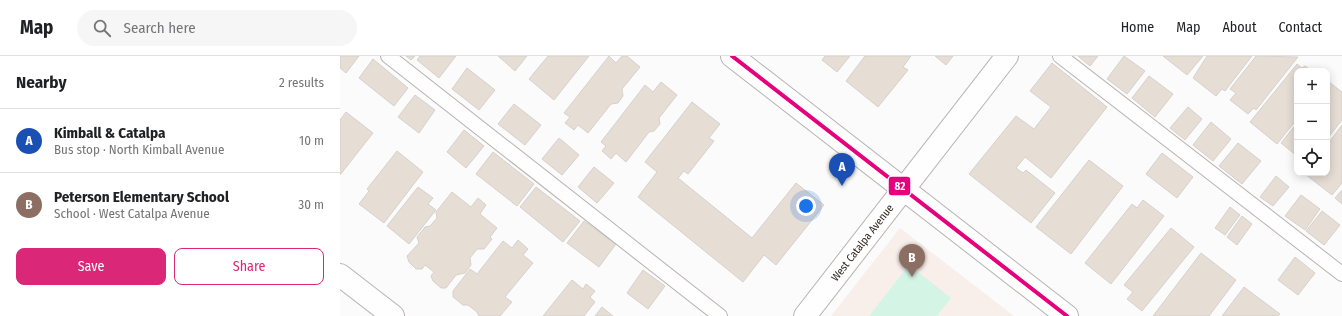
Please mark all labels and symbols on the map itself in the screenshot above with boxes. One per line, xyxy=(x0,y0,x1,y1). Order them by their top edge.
pin: A xyxy=(829,153,855,186)
line badge: 82 xyxy=(888,176,911,196)
text: 82 xyxy=(895,180,905,193)
your location xyxy=(796,196,816,216)
street label: West Catalpa Avenue xyxy=(828,201,896,284)
pin: B xyxy=(899,244,925,277)

